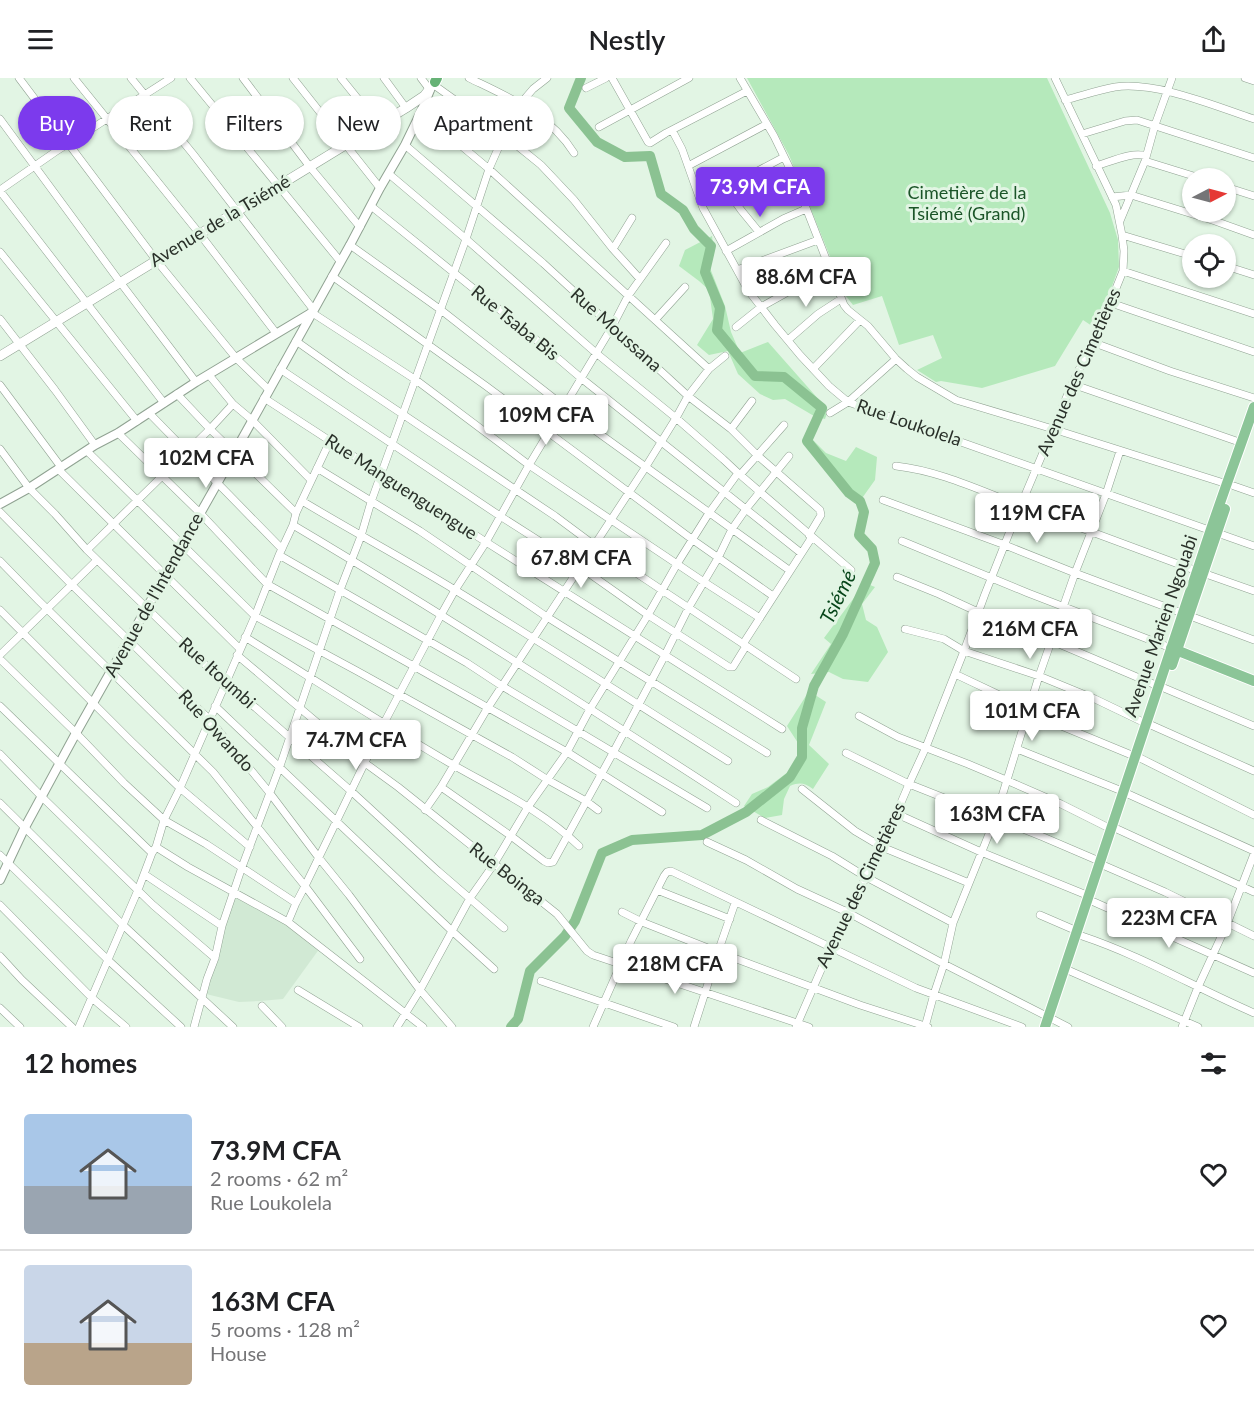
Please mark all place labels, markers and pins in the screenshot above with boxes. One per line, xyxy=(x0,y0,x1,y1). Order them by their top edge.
pin: 73.9M CFA xyxy=(691,167,829,218)
pin: 88.6M CFA xyxy=(737,257,875,308)
pin: 109M CFA xyxy=(484,395,608,446)
pin: 102M CFA xyxy=(144,438,268,489)
pin: 119M CFA xyxy=(975,493,1099,544)
pin: 67.8M CFA xyxy=(512,538,650,589)
pin: 216M CFA xyxy=(968,609,1092,660)
pin: 101M CFA xyxy=(970,691,1094,742)
pin: 74.7M CFA xyxy=(287,720,425,771)
pin: 163M CFA xyxy=(935,794,1059,845)
pin: 223M CFA xyxy=(1107,898,1231,949)
pin: 218M CFA xyxy=(613,944,737,995)

